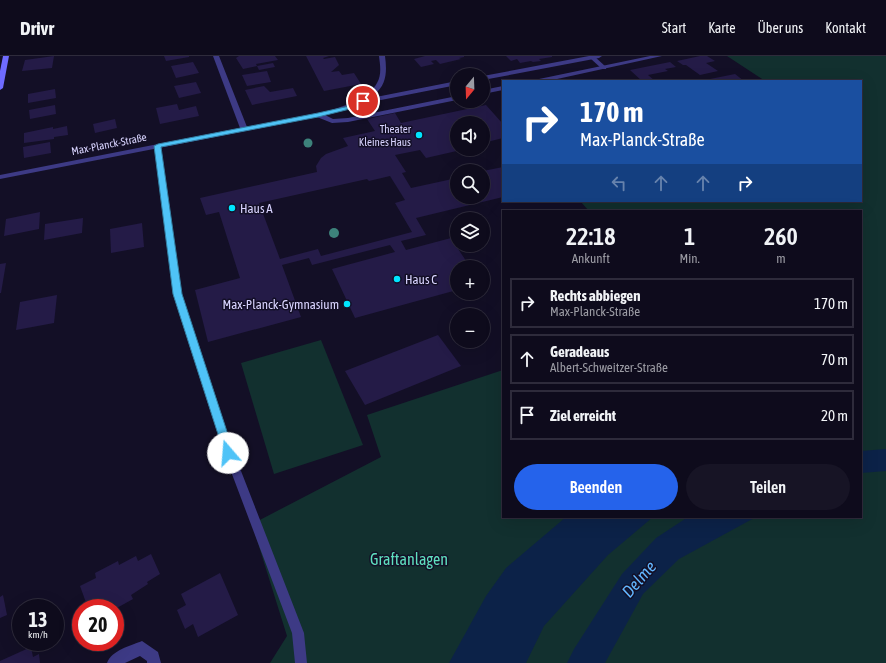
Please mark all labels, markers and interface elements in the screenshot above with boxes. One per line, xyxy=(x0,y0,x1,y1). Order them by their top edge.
text: Drivr xyxy=(20,17,54,39)
text: Start xyxy=(662,20,686,36)
text: Karte xyxy=(708,20,736,36)
text: Über uns xyxy=(758,20,803,36)
text: Kontakt xyxy=(825,20,866,36)
north arrow xyxy=(450,68,490,108)
map controls xyxy=(450,68,490,348)
pin xyxy=(346,84,380,118)
icon: arrive xyxy=(352,90,374,112)
icon: right xyxy=(514,96,566,148)
text: 170 m xyxy=(580,96,643,128)
button: sound xyxy=(450,116,490,156)
place label: Theater Kleines Haus xyxy=(359,123,412,148)
text: Max-Planck-Straße xyxy=(580,129,705,150)
marker: Theater Kleines Haus xyxy=(414,130,424,140)
street label: Max-Planck-Straße xyxy=(70,131,148,157)
button: search xyxy=(450,164,490,204)
icon: left xyxy=(608,172,630,194)
icon: ahead xyxy=(650,172,672,194)
icon: ahead xyxy=(692,172,714,194)
icon: right xyxy=(734,172,756,194)
place label: Haus A xyxy=(240,201,273,216)
marker: Haus A xyxy=(227,203,237,213)
button: layers xyxy=(450,212,490,252)
text: 22:18 xyxy=(566,223,616,250)
text: 1 xyxy=(684,223,695,250)
text: 260 xyxy=(764,223,798,250)
text: Ankunft xyxy=(572,251,610,266)
text: Min. xyxy=(680,251,700,266)
text: m xyxy=(776,251,786,266)
button: + xyxy=(450,260,490,300)
place label: Haus C xyxy=(405,272,437,287)
marker: Haus C xyxy=(392,274,402,284)
text: Rechts abbiegen xyxy=(550,287,640,304)
icon: right xyxy=(516,292,538,314)
text: 170 m xyxy=(814,295,848,312)
place label: Max-Planck-Gymnasium xyxy=(223,297,339,312)
marker: Max-Planck-Gymnasium xyxy=(342,299,352,309)
text: Max-Planck-Straße xyxy=(550,304,640,319)
button: − xyxy=(450,308,490,348)
text: Geradeaus xyxy=(550,343,609,360)
icon: ahead xyxy=(516,348,538,370)
text: 70 m xyxy=(821,351,848,368)
text: Albert-Schweitzer-Straße xyxy=(550,360,668,375)
icon: arrive xyxy=(516,404,538,426)
text: Ziel erreicht xyxy=(550,407,616,424)
text: 20 m xyxy=(821,407,848,424)
position arrow xyxy=(207,432,249,474)
button: Beenden xyxy=(514,464,678,510)
button: Teilen xyxy=(686,464,850,510)
park label: Graftanlagen xyxy=(370,550,448,569)
water label: Delme xyxy=(618,556,660,601)
speed limit sign: 20 xyxy=(72,599,124,651)
text: 13 xyxy=(29,608,47,631)
text: km/h xyxy=(28,629,48,640)

